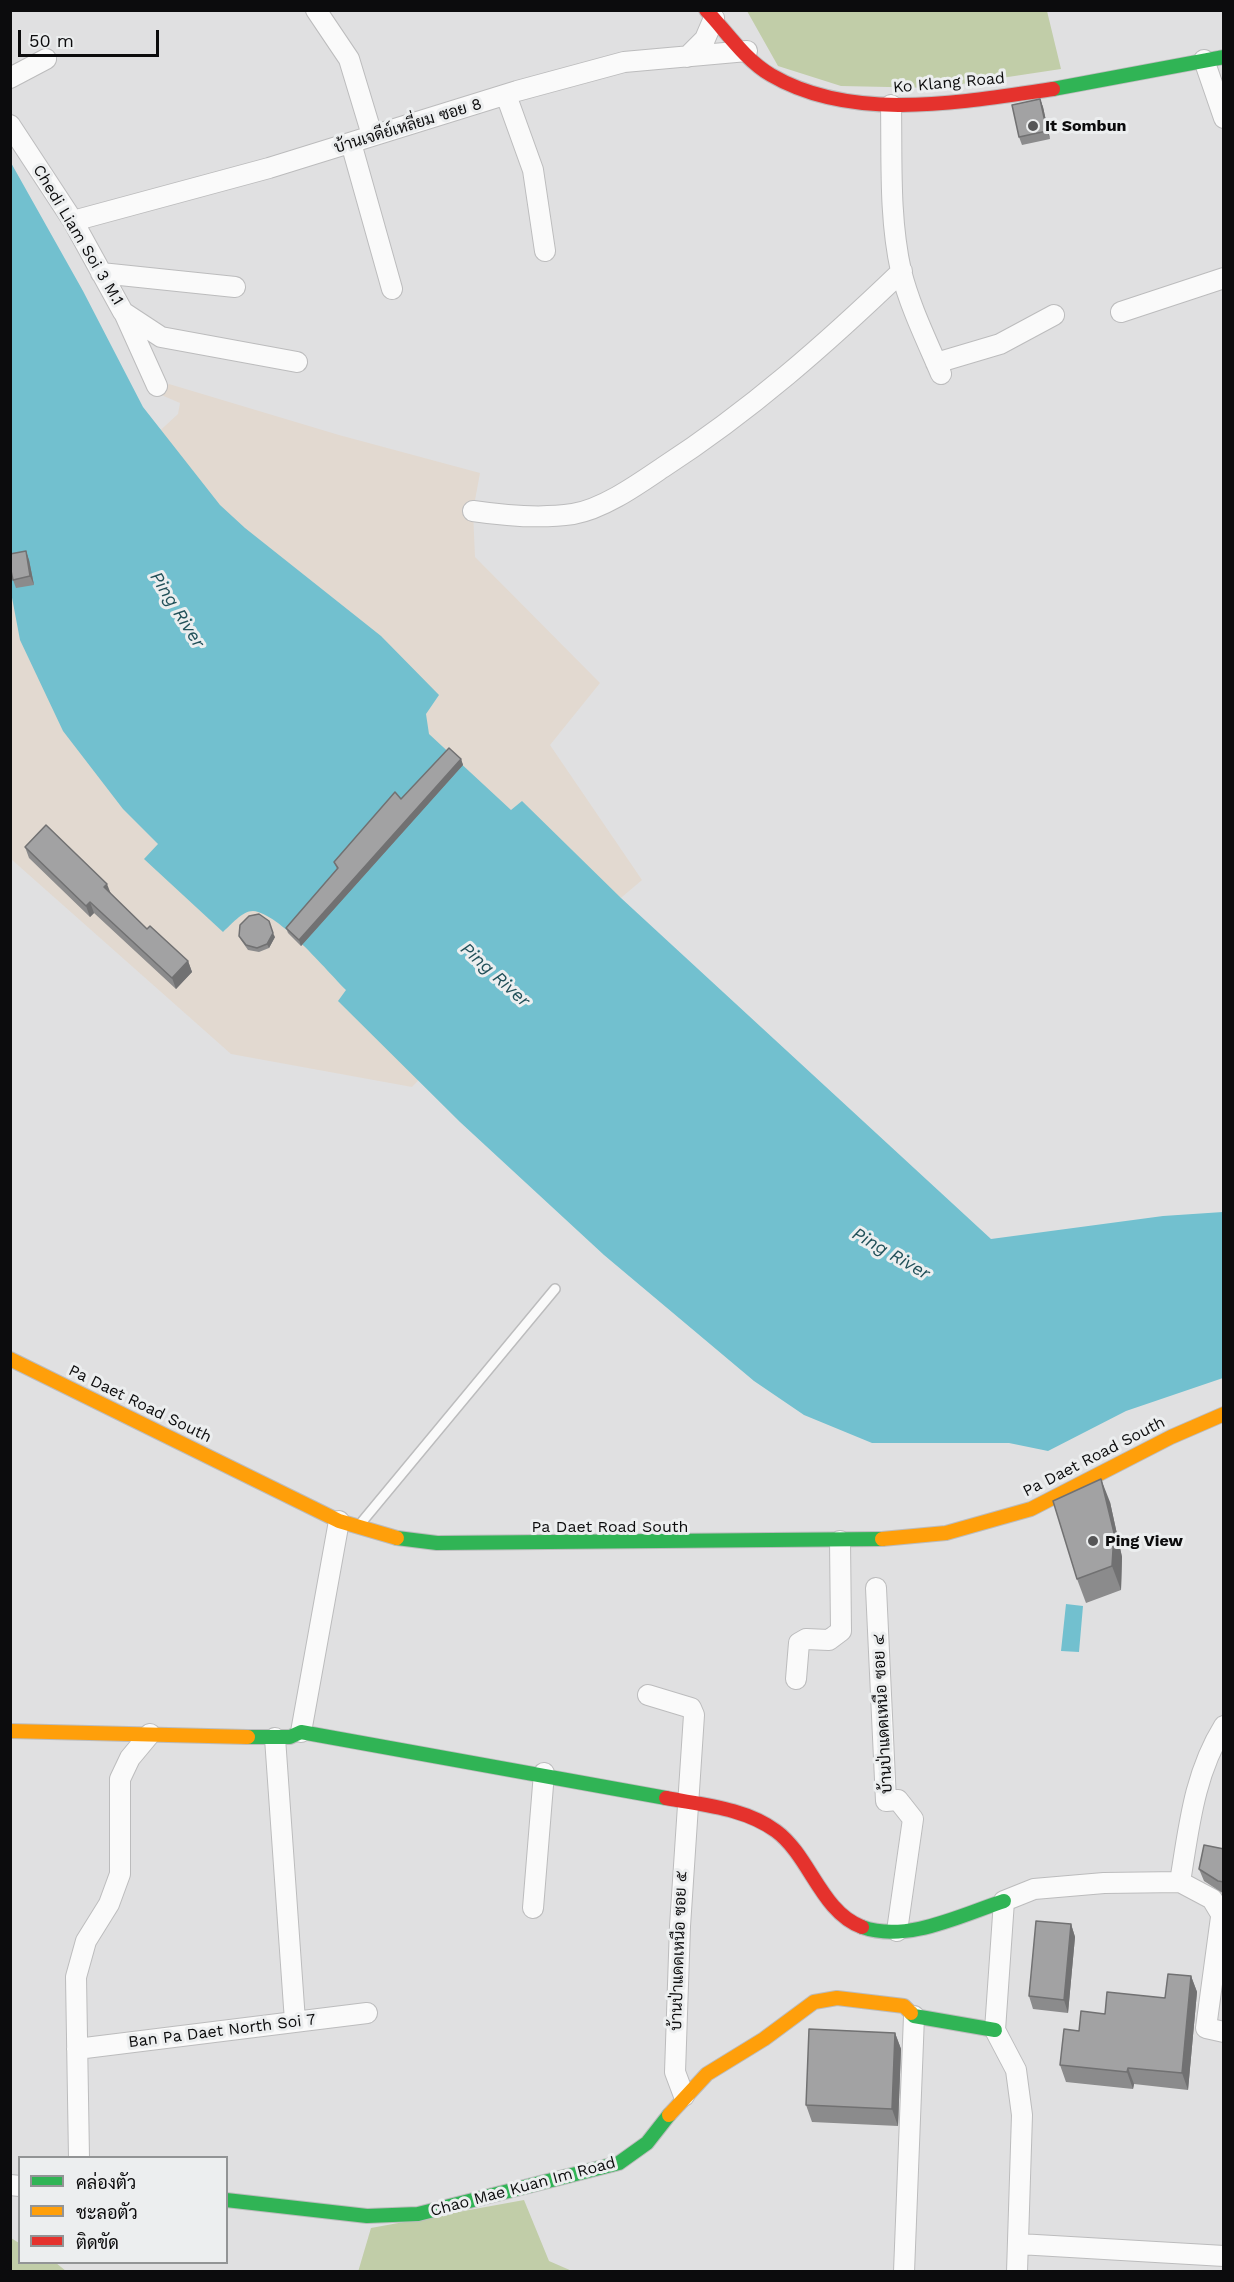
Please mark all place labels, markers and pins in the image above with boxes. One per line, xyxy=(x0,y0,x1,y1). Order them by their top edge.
place label: It Sombun xyxy=(1045,116,1126,136)
marker: It Sombun xyxy=(1026,119,1040,133)
place label: Ping View xyxy=(1105,1531,1183,1551)
marker: Ping View xyxy=(1086,1534,1100,1548)

